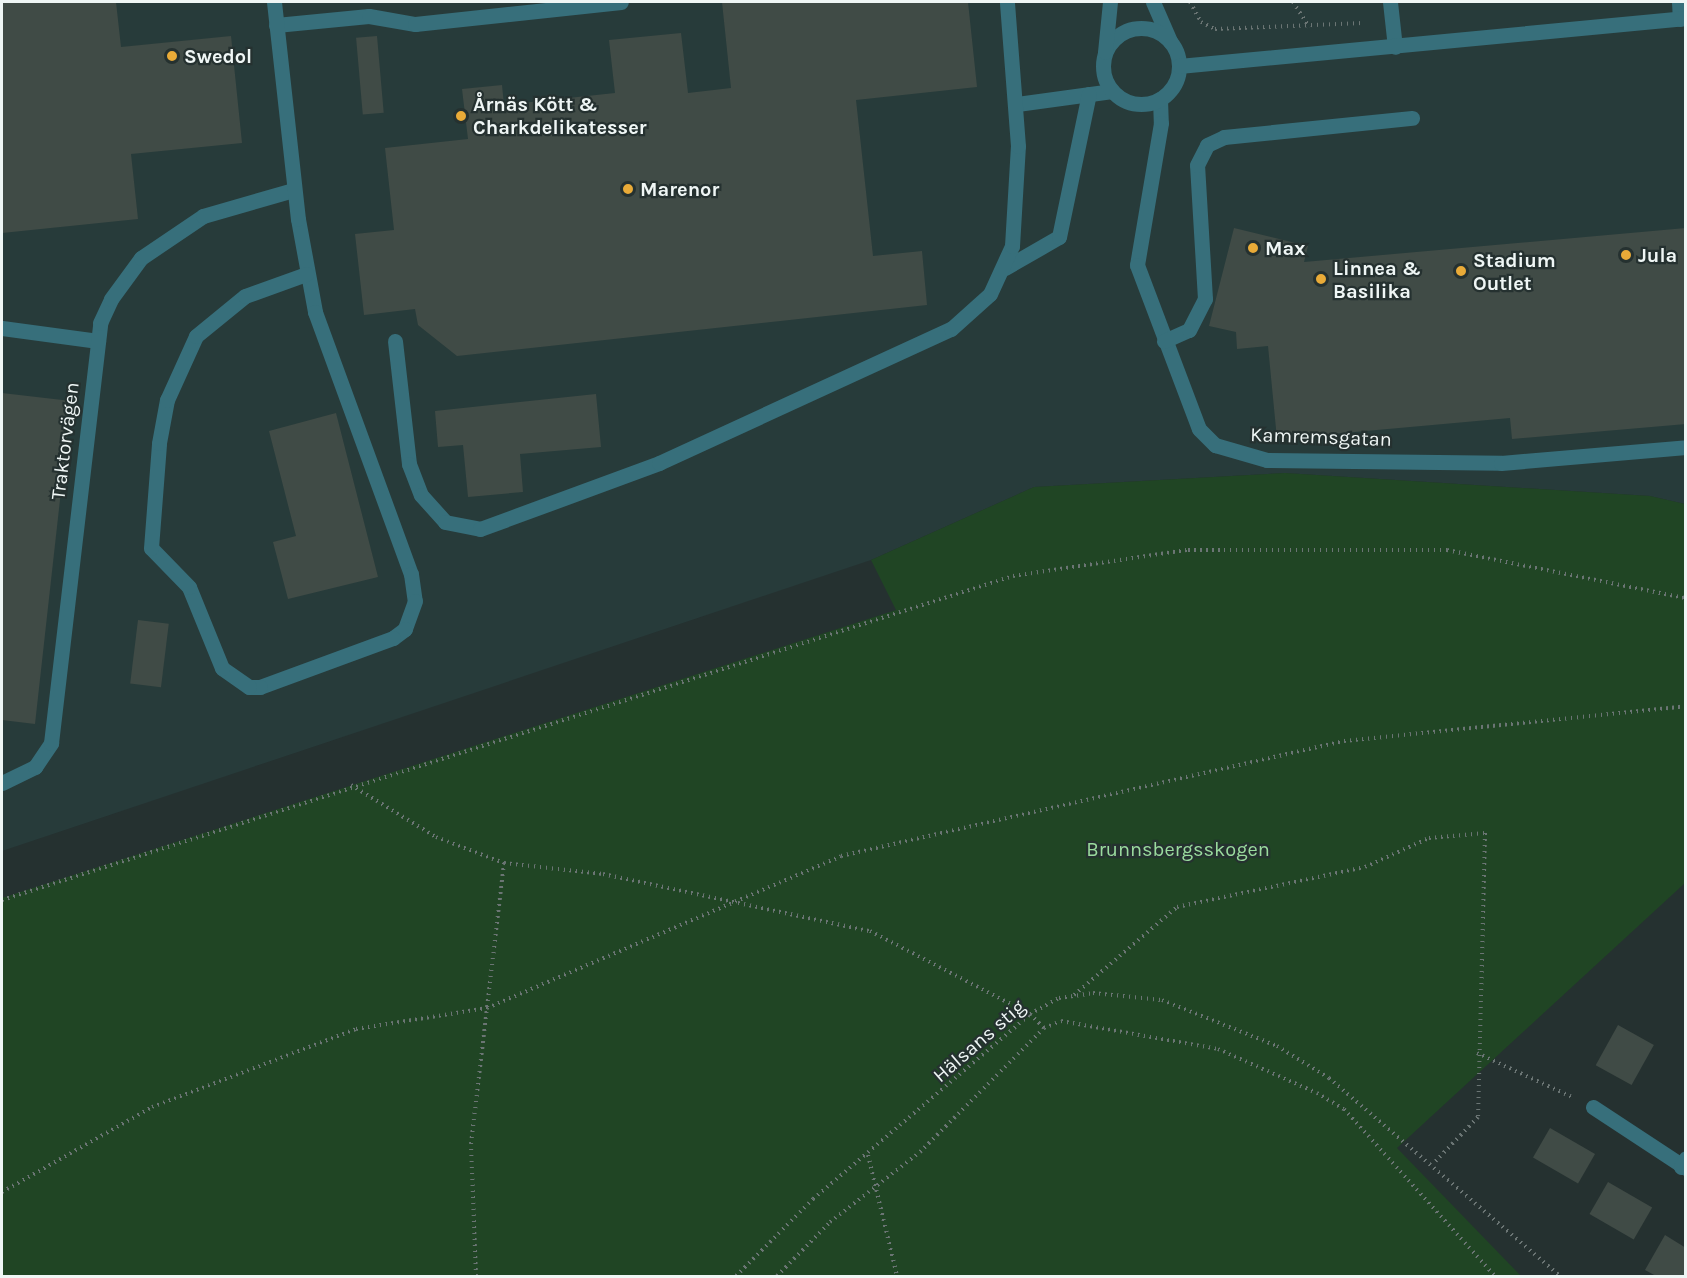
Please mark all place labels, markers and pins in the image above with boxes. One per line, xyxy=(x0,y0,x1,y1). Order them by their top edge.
place label: Swedol xyxy=(184,44,252,68)
marker: Swedol xyxy=(165,49,179,63)
place label: Årnäs Kött & Charkdelikatesser xyxy=(473,92,647,139)
marker: Årnäs Kött & Charkdelikatesser xyxy=(454,109,468,123)
place label: Marenor xyxy=(640,177,719,201)
marker: Marenor xyxy=(621,182,635,196)
place label: Max xyxy=(1265,236,1305,260)
marker: Max xyxy=(1246,241,1260,255)
place label: Jula xyxy=(1638,243,1677,267)
place label: Stadium Outlet xyxy=(1473,248,1556,295)
marker: Jula xyxy=(1619,248,1633,262)
place label: Linnea & Basilika xyxy=(1333,256,1421,303)
marker: Stadium Outlet xyxy=(1454,264,1468,278)
marker: Linnea & Basilika xyxy=(1314,272,1328,286)

